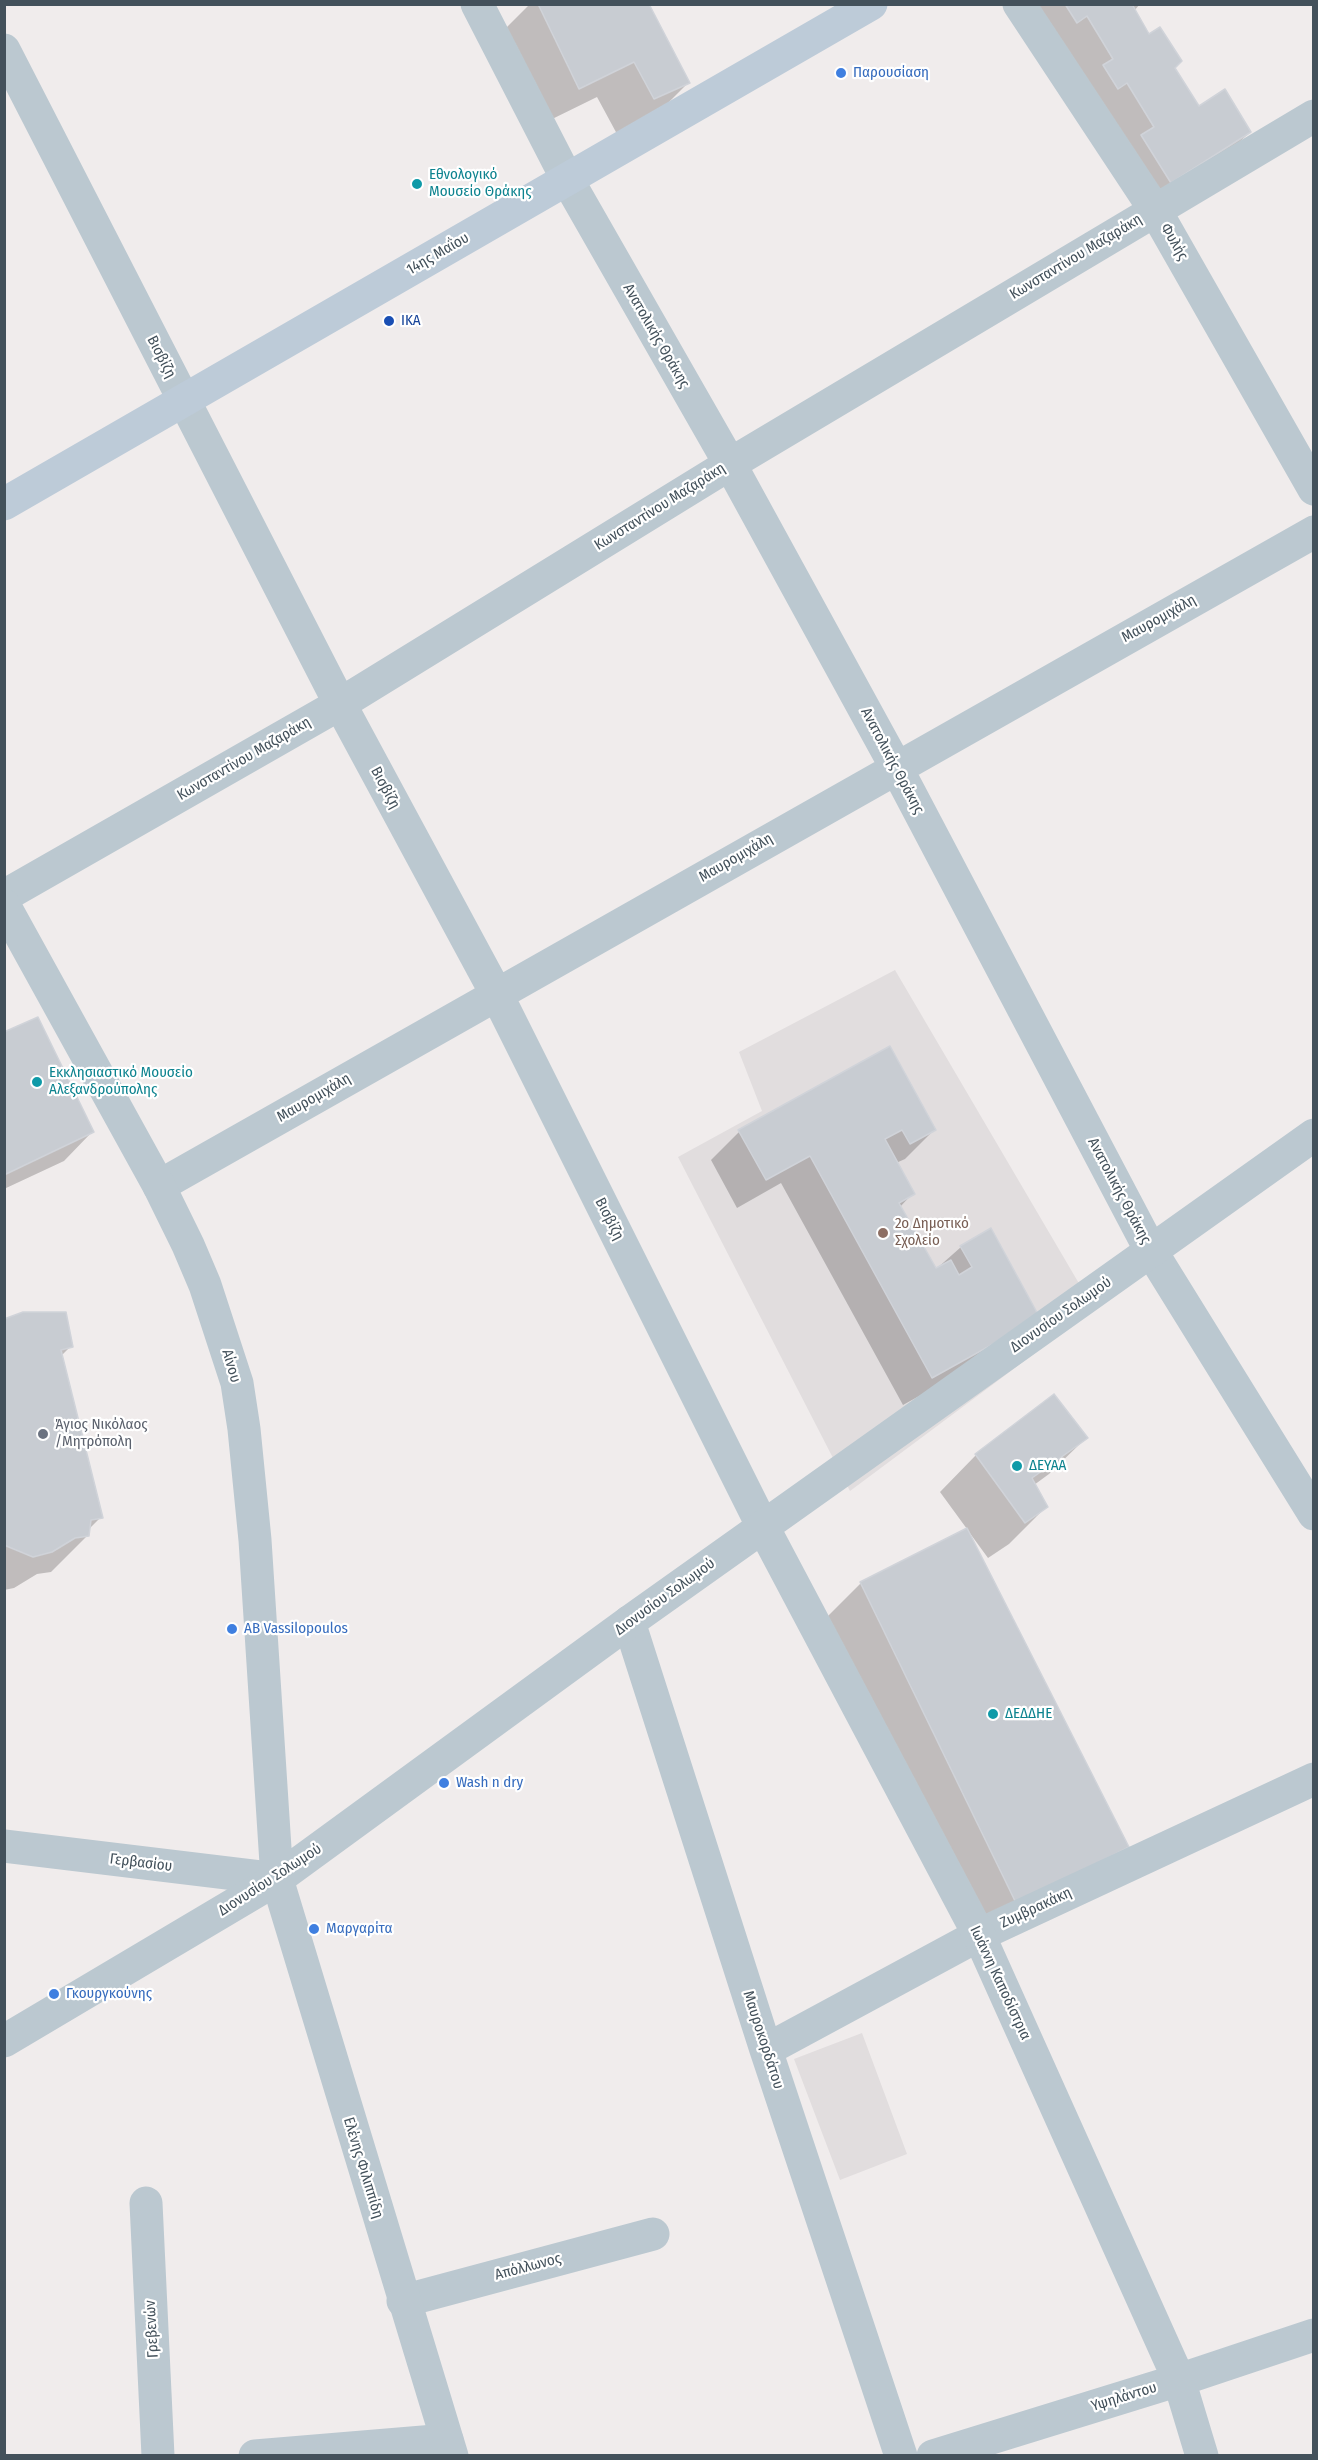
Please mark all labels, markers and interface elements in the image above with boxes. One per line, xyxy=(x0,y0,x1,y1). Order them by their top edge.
place label: Παρουσίαση xyxy=(853,64,929,82)
marker: Παρουσίαση xyxy=(834,66,848,80)
place label: Εθνολογικό Μουσείο Θράκης xyxy=(429,166,532,201)
marker: Εθνολογικό Μουσείο Θράκης xyxy=(410,177,424,191)
street label: Κωνσταντίνου Μαζαράκη xyxy=(1007,210,1145,304)
street label: Φυλής xyxy=(1156,220,1192,264)
street label: 14ης Μαΐου xyxy=(404,229,472,279)
street label: Ανατολικής Θράκης xyxy=(619,281,693,391)
place label: ΙΚΑ xyxy=(401,312,421,330)
marker: ΙΚΑ xyxy=(382,314,396,328)
street label: Βισβίζη xyxy=(143,333,179,381)
street label: Κωνσταντίνου Μαζαράκη xyxy=(591,459,729,555)
street label: Μαυρομιχάλη xyxy=(1119,591,1199,647)
street label: Ανατολικής Θράκης xyxy=(856,705,928,817)
street label: Κωνσταντίνου Μαζαράκη xyxy=(174,713,314,805)
street label: Βισβίζη xyxy=(366,764,404,812)
street label: Μαυρομιχάλη xyxy=(696,830,776,886)
place label: Εκκλησιαστικό Μουσείο Αλεξανδρούπολης xyxy=(49,1064,193,1099)
street label: Μαυρομιχάλη xyxy=(274,1070,354,1126)
marker: Εκκλησιαστικό Μουσείο Αλεξανδρούπολης xyxy=(30,1075,44,1089)
street label: Ανατολικής Θράκης xyxy=(1083,1135,1155,1247)
street label: Βισβίζη xyxy=(591,1195,627,1243)
place label: 2o Δημοτικό Σχολείο xyxy=(895,1215,969,1250)
marker: 2o Δημοτικό Σχολείο xyxy=(876,1226,890,1240)
street label: Διονυσίου Σολωμού xyxy=(1007,1273,1115,1357)
street label: Αίνου xyxy=(218,1347,244,1385)
place label: Άγιος Νικόλαος /Μητρόπολη xyxy=(55,1416,148,1451)
marker: Άγιος Νικόλαος /Μητρόπολη xyxy=(36,1427,50,1441)
place label: ΔΕΥΑΑ xyxy=(1029,1457,1066,1475)
marker: ΔΕΥΑΑ xyxy=(1010,1459,1024,1473)
street label: Διονυσίου Σολωμού xyxy=(611,1555,719,1639)
place label: AB Vassilopoulos xyxy=(244,1620,348,1638)
marker: AB Vassilopoulos xyxy=(225,1622,239,1636)
place label: ΔΕΔΔΗΕ xyxy=(1005,1705,1052,1723)
marker: ΔΕΔΔΗΕ xyxy=(986,1707,1000,1721)
place label: Wash n dry xyxy=(456,1774,523,1792)
marker: Wash n dry xyxy=(437,1776,451,1790)
street label: Διονυσίου Σολωμού xyxy=(215,1840,325,1920)
street label: Γερβασίου xyxy=(109,1850,173,1876)
street label: Ζυμβρακάκη xyxy=(997,1884,1075,1932)
place label: Μαργαρίτα xyxy=(326,1920,393,1938)
marker: Μαργαρίτα xyxy=(307,1922,321,1936)
street label: Ιωάννη Καποδίστρια xyxy=(966,1923,1034,2043)
place label: Γκουργκούνης xyxy=(66,1985,152,2003)
marker: Γκουργκούνης xyxy=(47,1987,61,2001)
street label: Μαυροκορδάτου xyxy=(739,1989,787,2091)
street label: Ελένης Φιλιππίδη xyxy=(339,2115,387,2221)
street label: Απόλλωνος xyxy=(493,2250,563,2284)
street label: Γρεβενών xyxy=(141,2300,163,2358)
street label: Υψηλάντου xyxy=(1089,2379,1159,2415)

